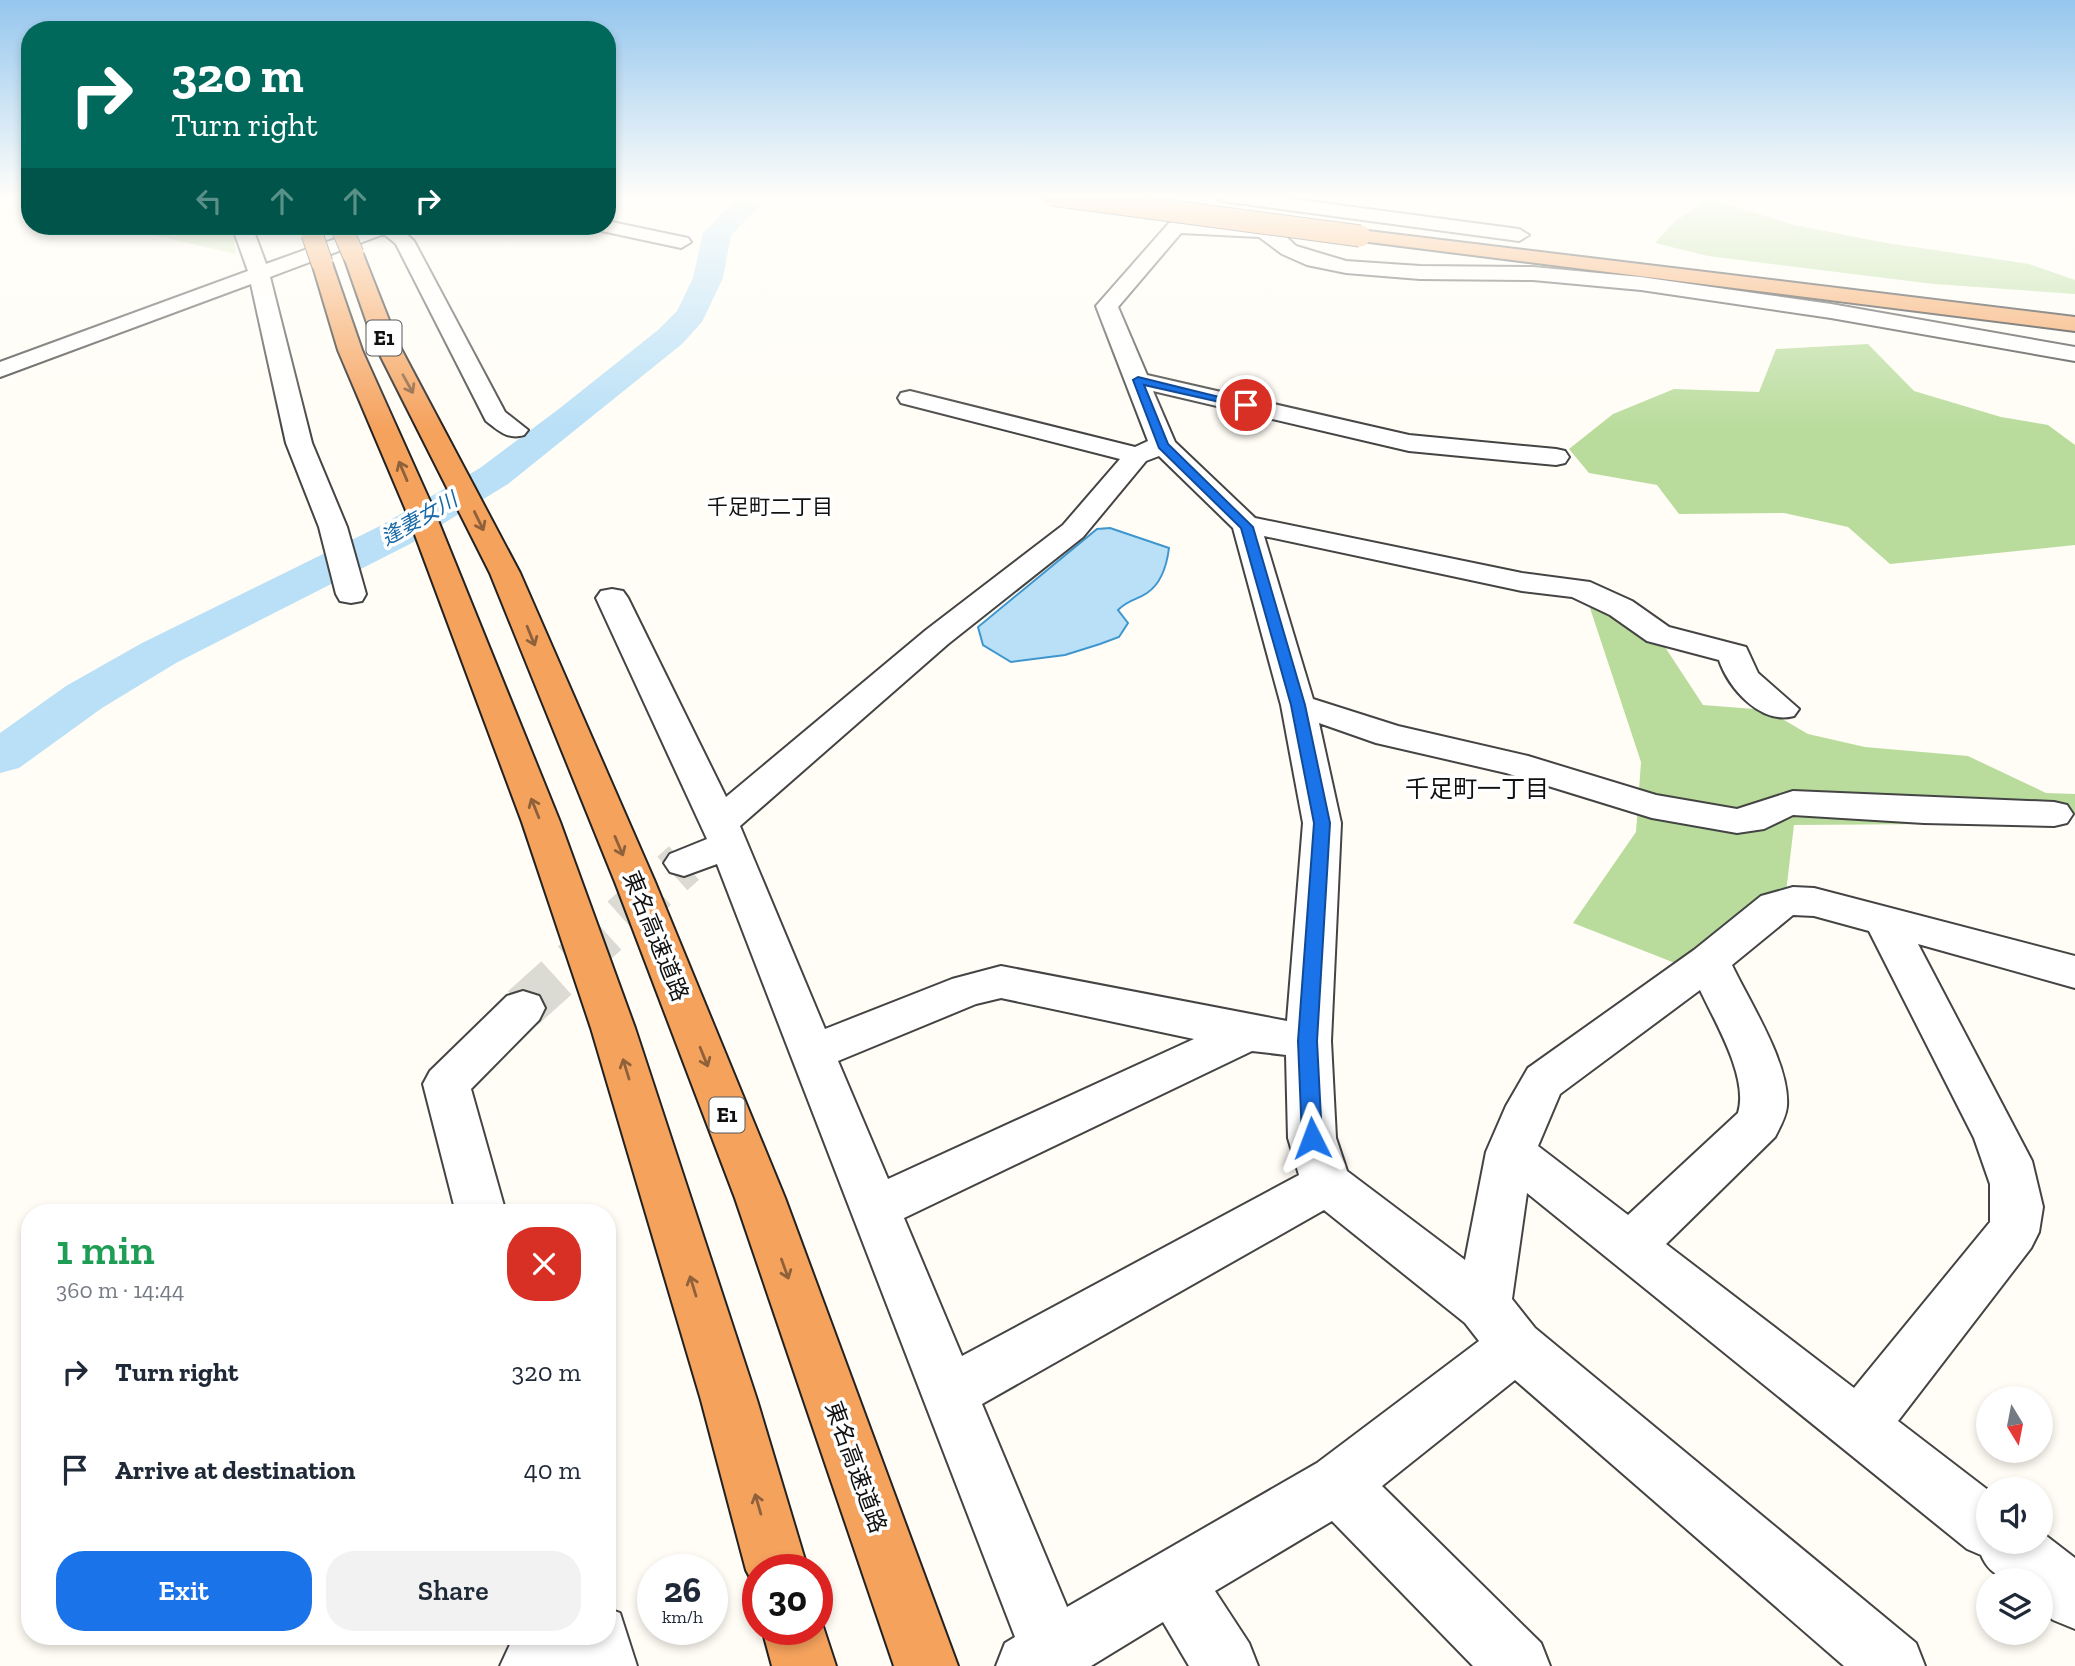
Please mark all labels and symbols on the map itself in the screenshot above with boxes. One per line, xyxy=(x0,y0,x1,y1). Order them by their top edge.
road number: E1 xyxy=(366,320,402,356)
one-way arrow xyxy=(402,373,415,394)
pin xyxy=(1216,375,1276,435)
one-way arrow xyxy=(396,460,409,482)
water label: 逢妻女川 xyxy=(376,486,463,550)
district label: 千足町二丁目 xyxy=(707,494,833,519)
one-way arrow xyxy=(473,510,487,531)
one-way arrow xyxy=(525,625,538,647)
district label: 千足町一丁目 xyxy=(1405,774,1549,803)
one-way arrow xyxy=(528,797,541,819)
one-way arrow xyxy=(613,835,626,856)
street label: 東名高速道路 xyxy=(617,867,695,1005)
one-way arrow xyxy=(698,1045,711,1067)
one-way arrow xyxy=(618,1058,631,1080)
road number: E1 xyxy=(710,1098,744,1132)
position arrow xyxy=(1275,1101,1349,1175)
one-way arrow xyxy=(780,1258,793,1280)
one-way arrow xyxy=(686,1275,699,1297)
north arrow xyxy=(1976,1386,2053,1463)
street label: 東名高速道路 xyxy=(819,1397,893,1537)
one-way arrow xyxy=(751,1493,764,1515)
speed limit sign: 30 xyxy=(742,1554,833,1645)

